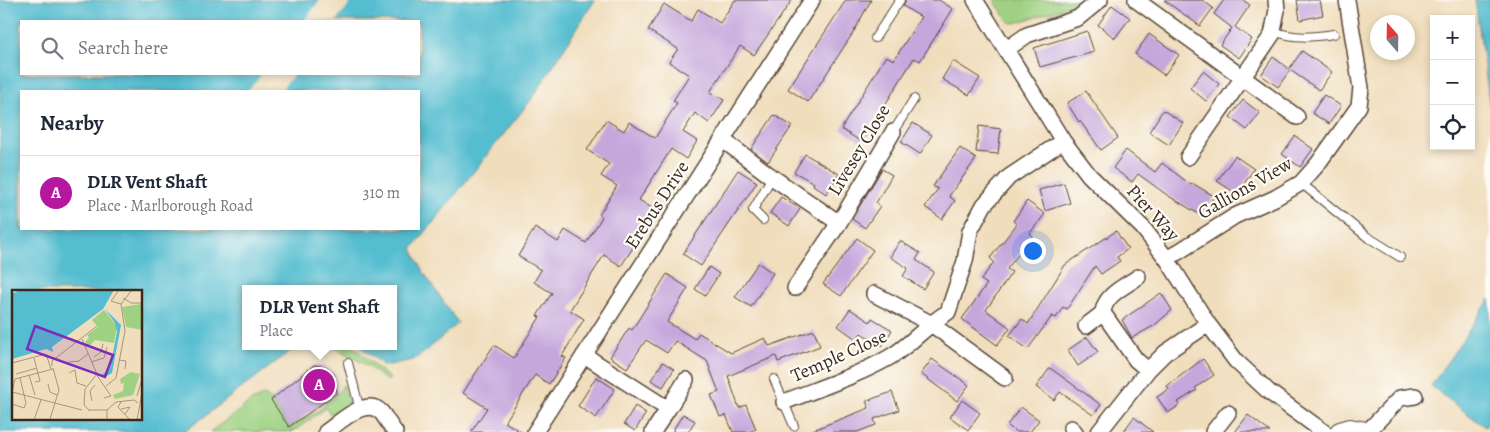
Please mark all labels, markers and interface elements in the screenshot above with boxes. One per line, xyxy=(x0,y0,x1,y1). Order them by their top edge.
north arrow xyxy=(1370,15,1415,60)
map controls xyxy=(1430,15,1475,150)
button: + xyxy=(1430,15,1475,60)
search box xyxy=(20,20,420,75)
icon: search xyxy=(38,34,66,62)
text: Search here xyxy=(78,35,168,61)
button: − xyxy=(1430,60,1475,105)
street label: Livesey Close xyxy=(822,100,896,200)
button: locate xyxy=(1430,105,1475,150)
text: Nearby xyxy=(40,109,103,137)
street label: Gallions View xyxy=(1193,150,1298,226)
street label: Erebus Drive xyxy=(619,156,695,254)
text: DLR Vent Shaft xyxy=(87,169,208,195)
street label: Pier Way xyxy=(1120,179,1186,247)
text: A xyxy=(51,182,61,204)
text: 310 m xyxy=(363,182,400,204)
text: Place · Marlborough Road xyxy=(87,195,253,217)
your location xyxy=(1020,238,1046,264)
popup xyxy=(242,285,397,350)
inset map xyxy=(12,290,142,420)
text: DLR Vent Shaft xyxy=(259,294,380,320)
text: Place xyxy=(259,320,293,342)
street label: Temple Close xyxy=(787,323,891,389)
pin: A xyxy=(303,366,335,404)

